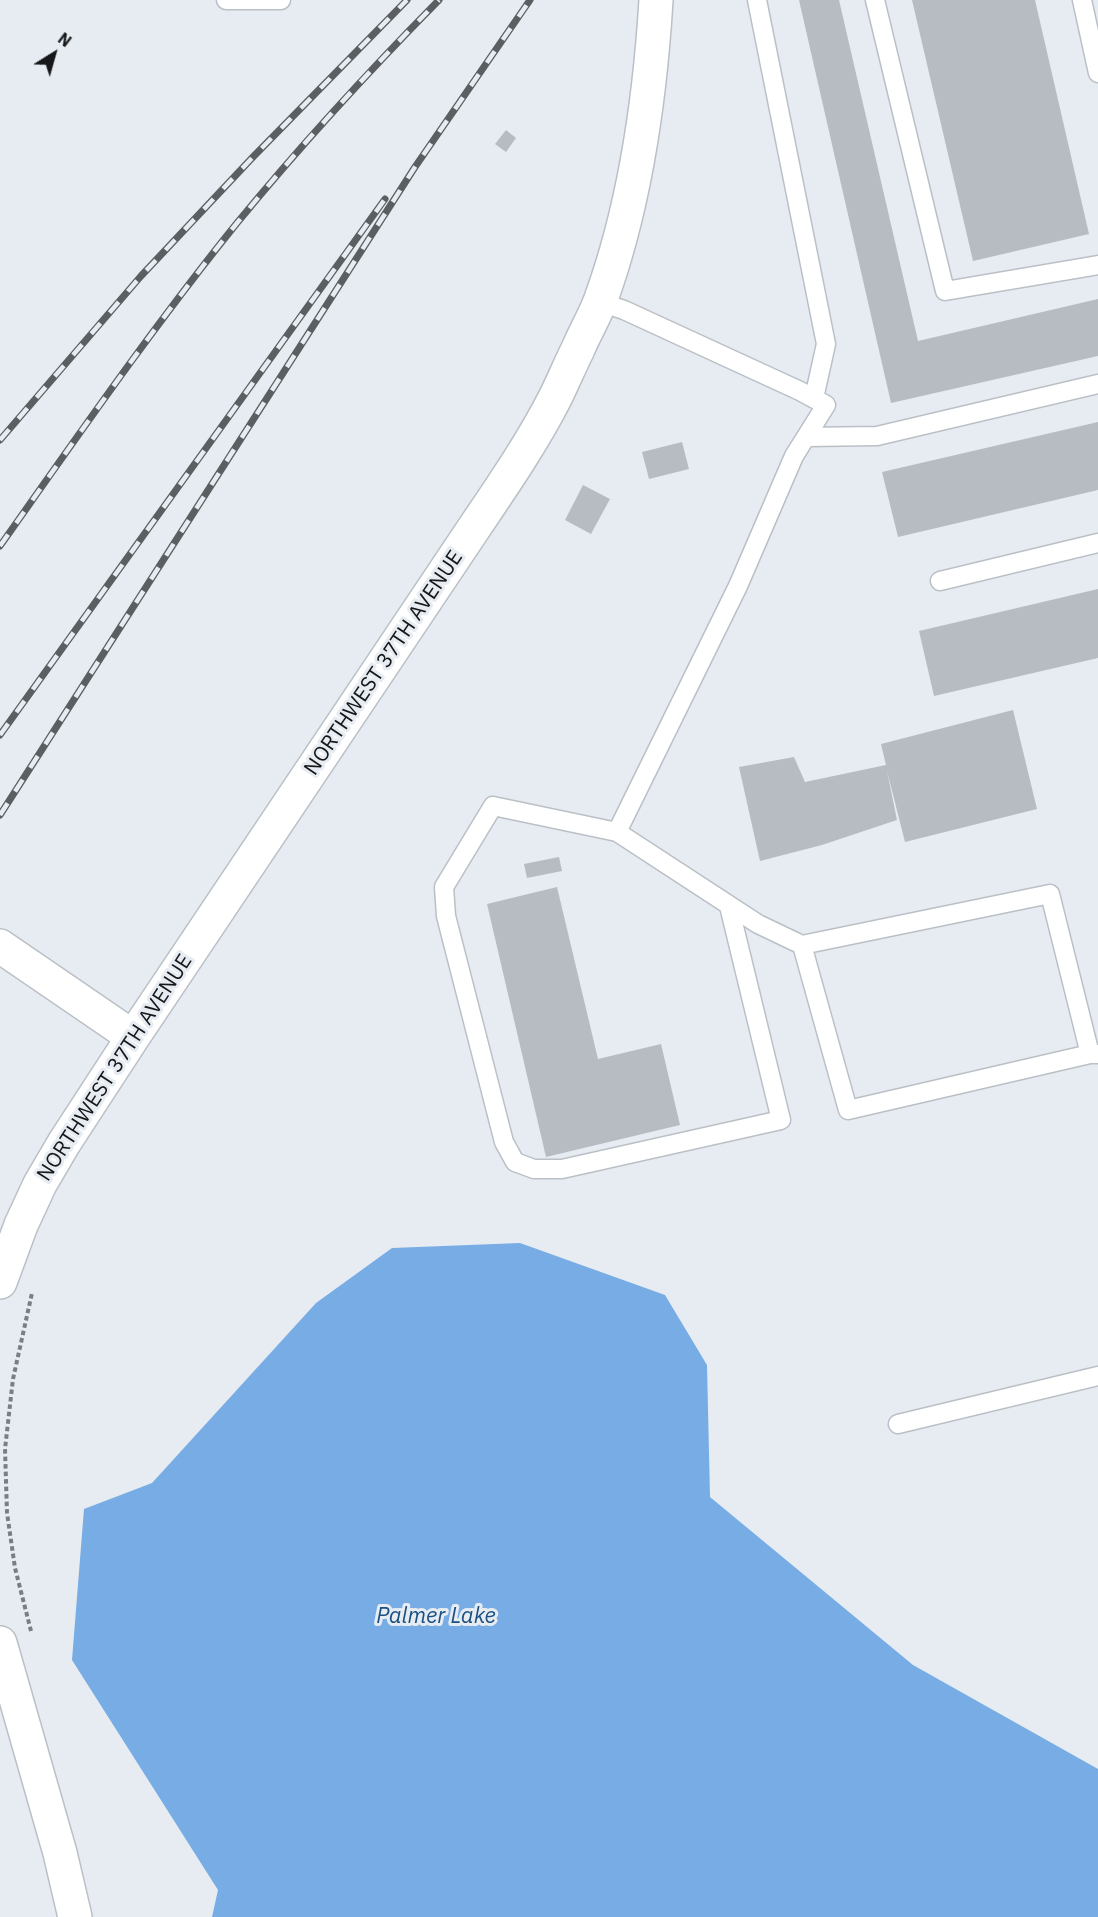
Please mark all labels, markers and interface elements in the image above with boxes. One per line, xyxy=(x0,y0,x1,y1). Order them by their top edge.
north arrow xyxy=(24,24,84,84)
text: N xyxy=(54,28,75,51)
street label: NORTHWEST 37TH AVENUE xyxy=(299,546,469,780)
street label: NORTHWEST 37TH AVENUE xyxy=(32,950,198,1186)
water label: Palmer Lake xyxy=(376,1604,496,1630)

